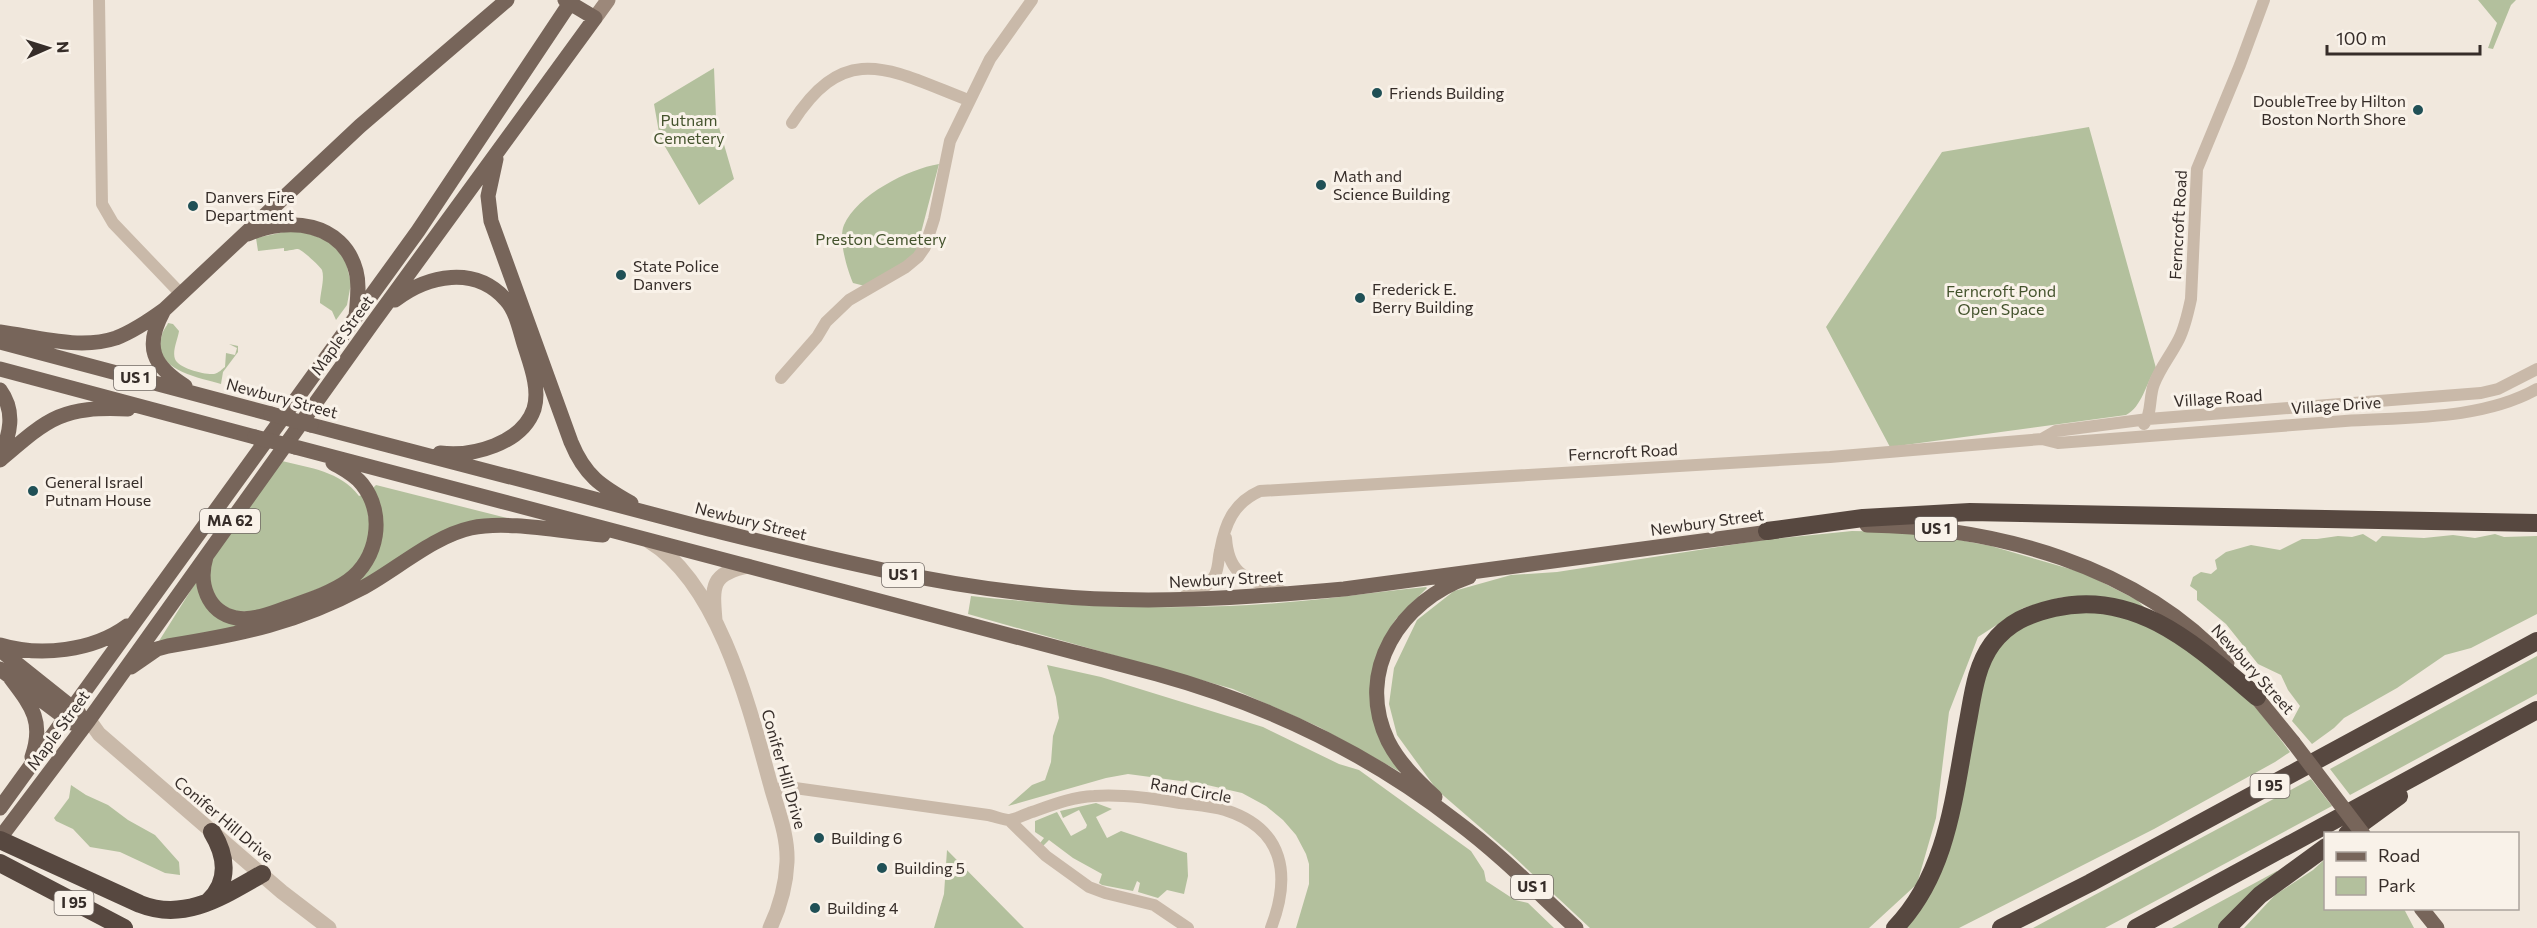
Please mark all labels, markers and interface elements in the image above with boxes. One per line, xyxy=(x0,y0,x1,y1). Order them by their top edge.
north arrow xyxy=(18,18,78,78)
scale bar xyxy=(2327,18,2480,56)
text: 100 m xyxy=(2336,27,2386,49)
text: N xyxy=(54,41,73,54)
place label: Friends Building xyxy=(1389,83,1505,102)
marker: Friends Building xyxy=(1370,86,1384,100)
place label: DoubleTree by Hilton Boston North Shore xyxy=(2253,91,2406,128)
marker: DoubleTree by Hilton Boston North Shore xyxy=(2411,103,2425,117)
park label: Putnam Cemetery xyxy=(653,110,725,147)
place label: Math and Science Building xyxy=(1333,166,1450,203)
street label: Ferncroft Road xyxy=(2165,170,2190,280)
marker: Math and Science Building xyxy=(1314,178,1328,192)
place label: Danvers Fire Department xyxy=(205,187,295,224)
marker: Danvers Fire Department xyxy=(186,199,200,213)
park label: Preston Cemetery xyxy=(815,229,947,248)
place label: State Police Danvers xyxy=(633,256,719,293)
marker: State Police Danvers xyxy=(614,268,628,282)
place label: Frederick E. Berry Building xyxy=(1372,279,1474,316)
park label: Ferncroft Pond Open Space xyxy=(1946,281,2056,318)
street label: Maple Street xyxy=(306,291,377,378)
marker: Frederick E. Berry Building xyxy=(1353,291,1367,305)
road number: US 1 xyxy=(114,366,156,390)
street label: Newbury Street xyxy=(224,374,340,422)
street label: Village Road xyxy=(2173,385,2263,410)
street label: Village Drive xyxy=(2290,392,2382,417)
street label: Ferncroft Road xyxy=(1568,439,1678,464)
place label: General Israel Putnam House xyxy=(45,472,151,509)
marker: General Israel Putnam House xyxy=(26,484,40,498)
street label: Newbury Street xyxy=(693,497,809,544)
street label: Newbury Street xyxy=(1649,504,1765,539)
road number: MA 62 xyxy=(200,509,260,533)
road number: US 1 xyxy=(1915,517,1957,541)
road number: US 1 xyxy=(882,563,924,587)
street label: Newbury Street xyxy=(1168,566,1284,591)
street label: Newbury Street xyxy=(2208,620,2299,718)
street label: Maple Street xyxy=(22,686,93,773)
street label: Conifer Hill Drive xyxy=(758,707,811,831)
street label: Conifer Hill Drive xyxy=(171,772,278,866)
street label: Rand Circle xyxy=(1149,773,1233,806)
road number: I 95 xyxy=(2250,774,2290,798)
place label: Building 6 xyxy=(831,828,902,847)
marker: Building 6 xyxy=(812,831,826,845)
legend xyxy=(2324,832,2519,910)
text: Road xyxy=(2378,844,2420,866)
place label: Building 5 xyxy=(894,858,965,877)
marker: Building 5 xyxy=(875,861,889,875)
text: Park xyxy=(2378,874,2416,896)
road number: US 1 xyxy=(1511,875,1553,899)
road number: I 95 xyxy=(54,891,94,915)
place label: Building 4 xyxy=(827,898,899,917)
marker: Building 4 xyxy=(808,901,822,915)

